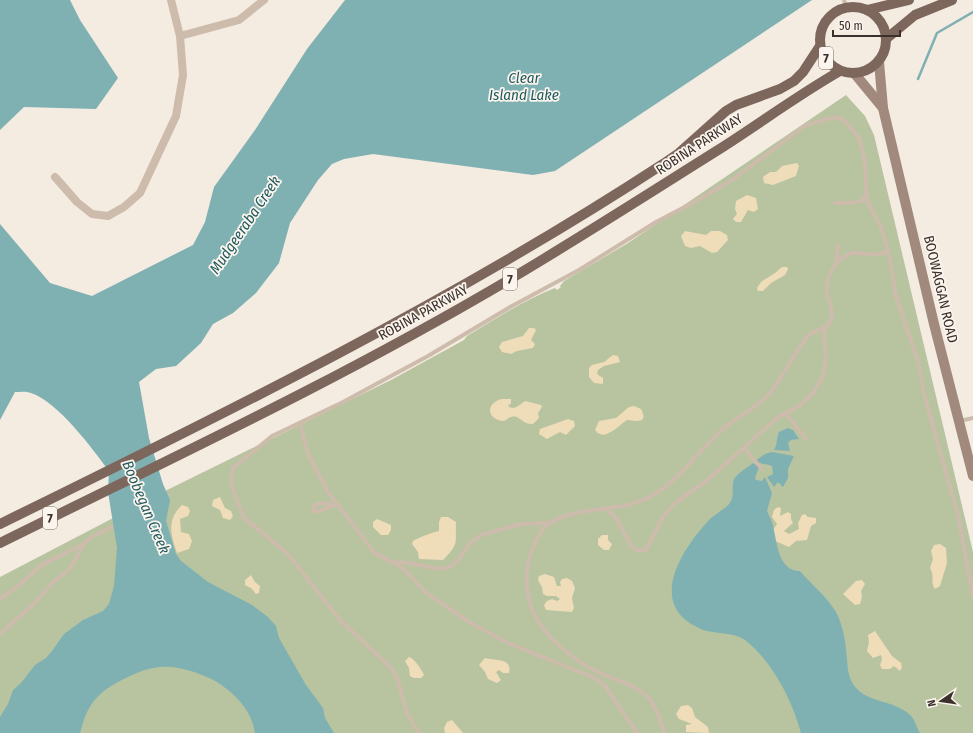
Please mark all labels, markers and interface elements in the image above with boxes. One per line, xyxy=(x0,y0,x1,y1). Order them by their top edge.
scale bar xyxy=(833,12,900,38)
text: 50 m xyxy=(839,19,863,33)
road number: 7 xyxy=(819,47,833,69)
water label: Clear Island Lake xyxy=(489,69,559,104)
street label: ROBINA PARKWAY xyxy=(653,110,746,179)
water label: Mudgeeraba Creek xyxy=(206,172,285,277)
street label: BOOWAGGAN ROAD xyxy=(920,234,961,345)
road number: 7 xyxy=(503,268,517,290)
street label: ROBINA PARKWAY xyxy=(375,281,471,344)
water label: Boobegan Creek xyxy=(118,458,174,557)
road number: 7 xyxy=(43,507,57,529)
north arrow xyxy=(921,681,961,721)
text: N xyxy=(925,698,939,708)

